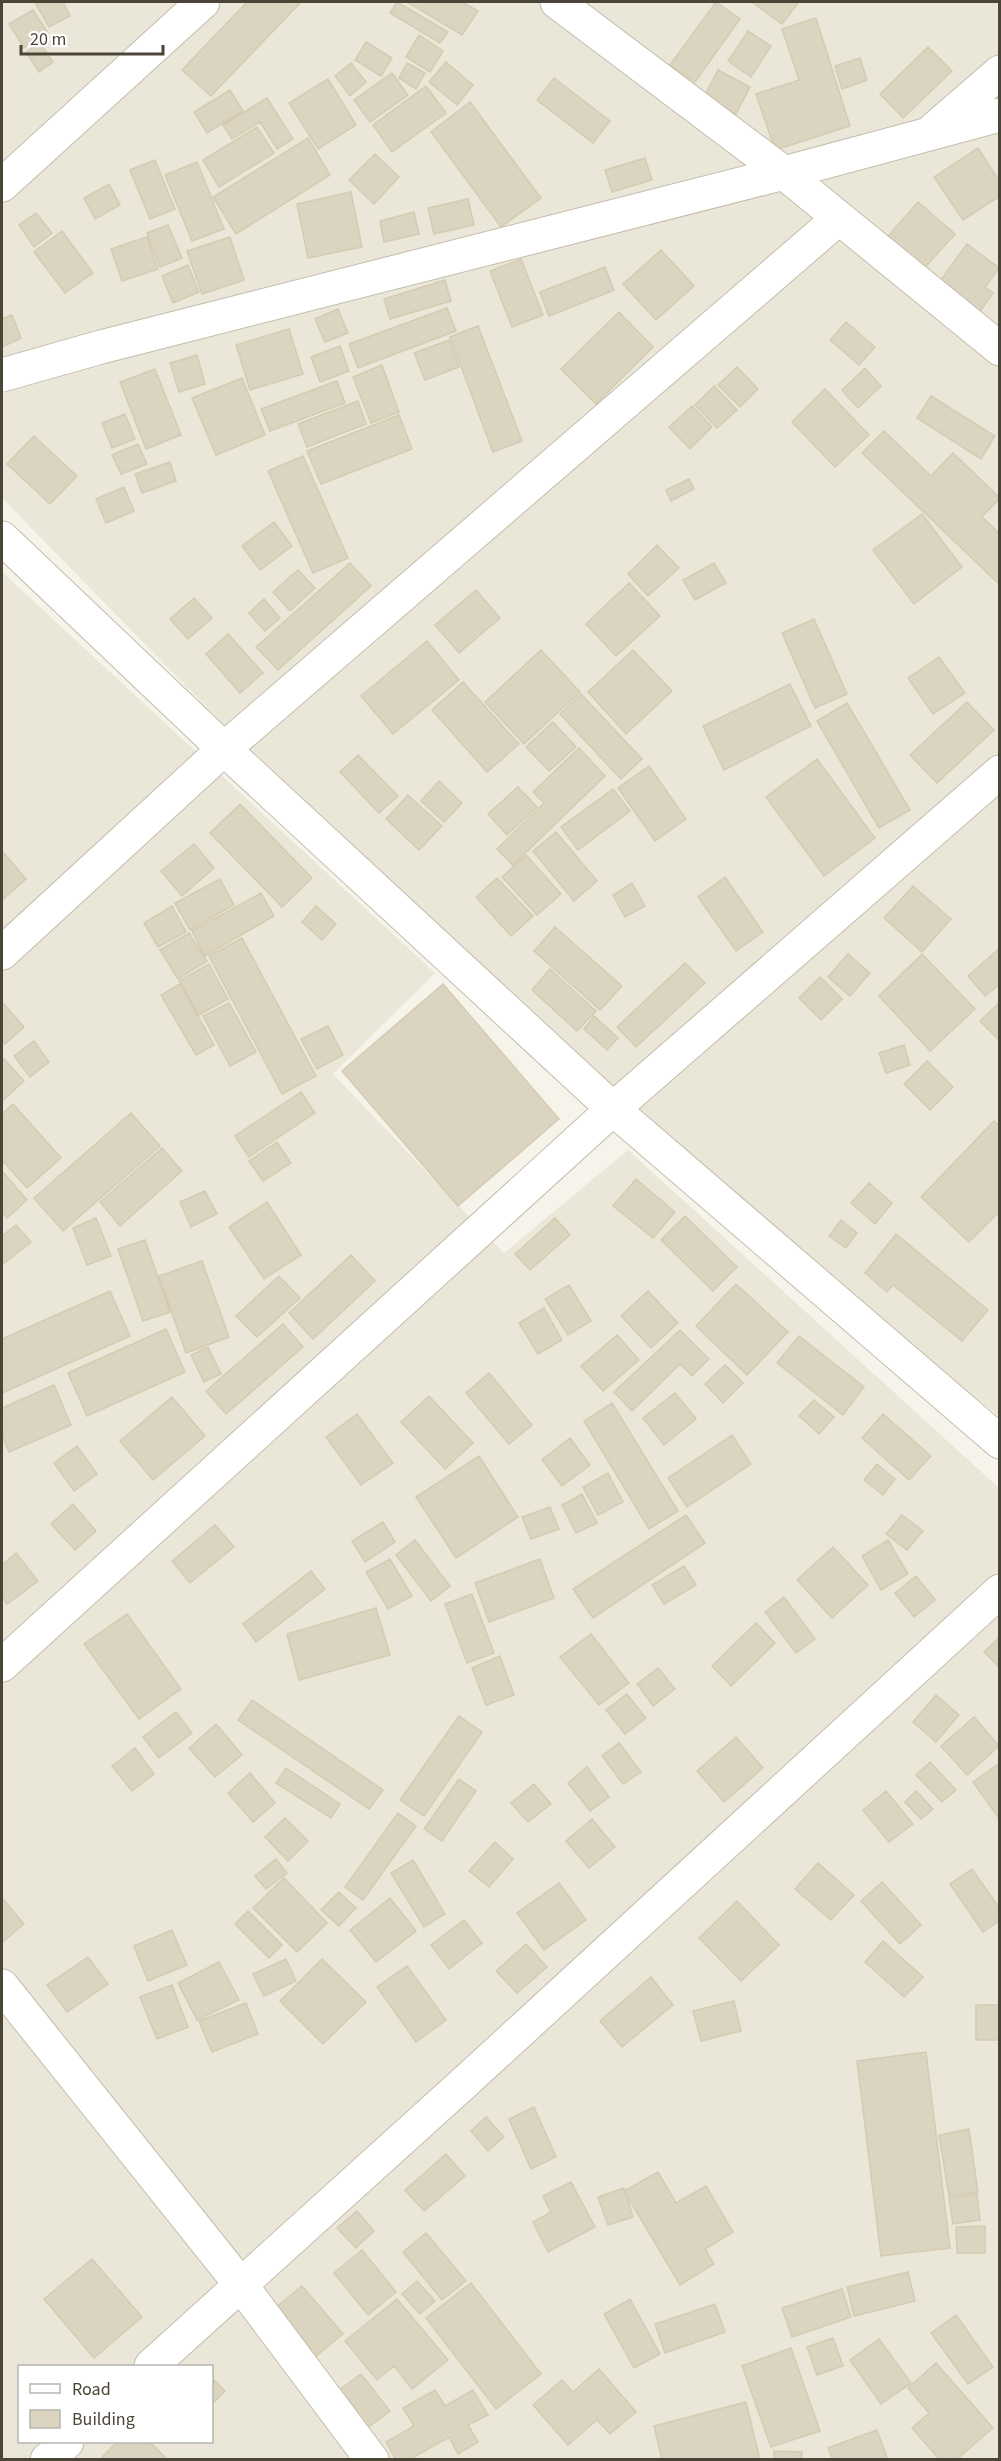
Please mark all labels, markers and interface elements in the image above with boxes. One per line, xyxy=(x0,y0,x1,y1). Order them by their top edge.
scale bar xyxy=(21,18,164,56)
text: 20 m xyxy=(30,27,66,52)
legend xyxy=(18,2365,213,2443)
text: Road xyxy=(72,2377,111,2402)
text: Building xyxy=(72,2407,135,2432)

